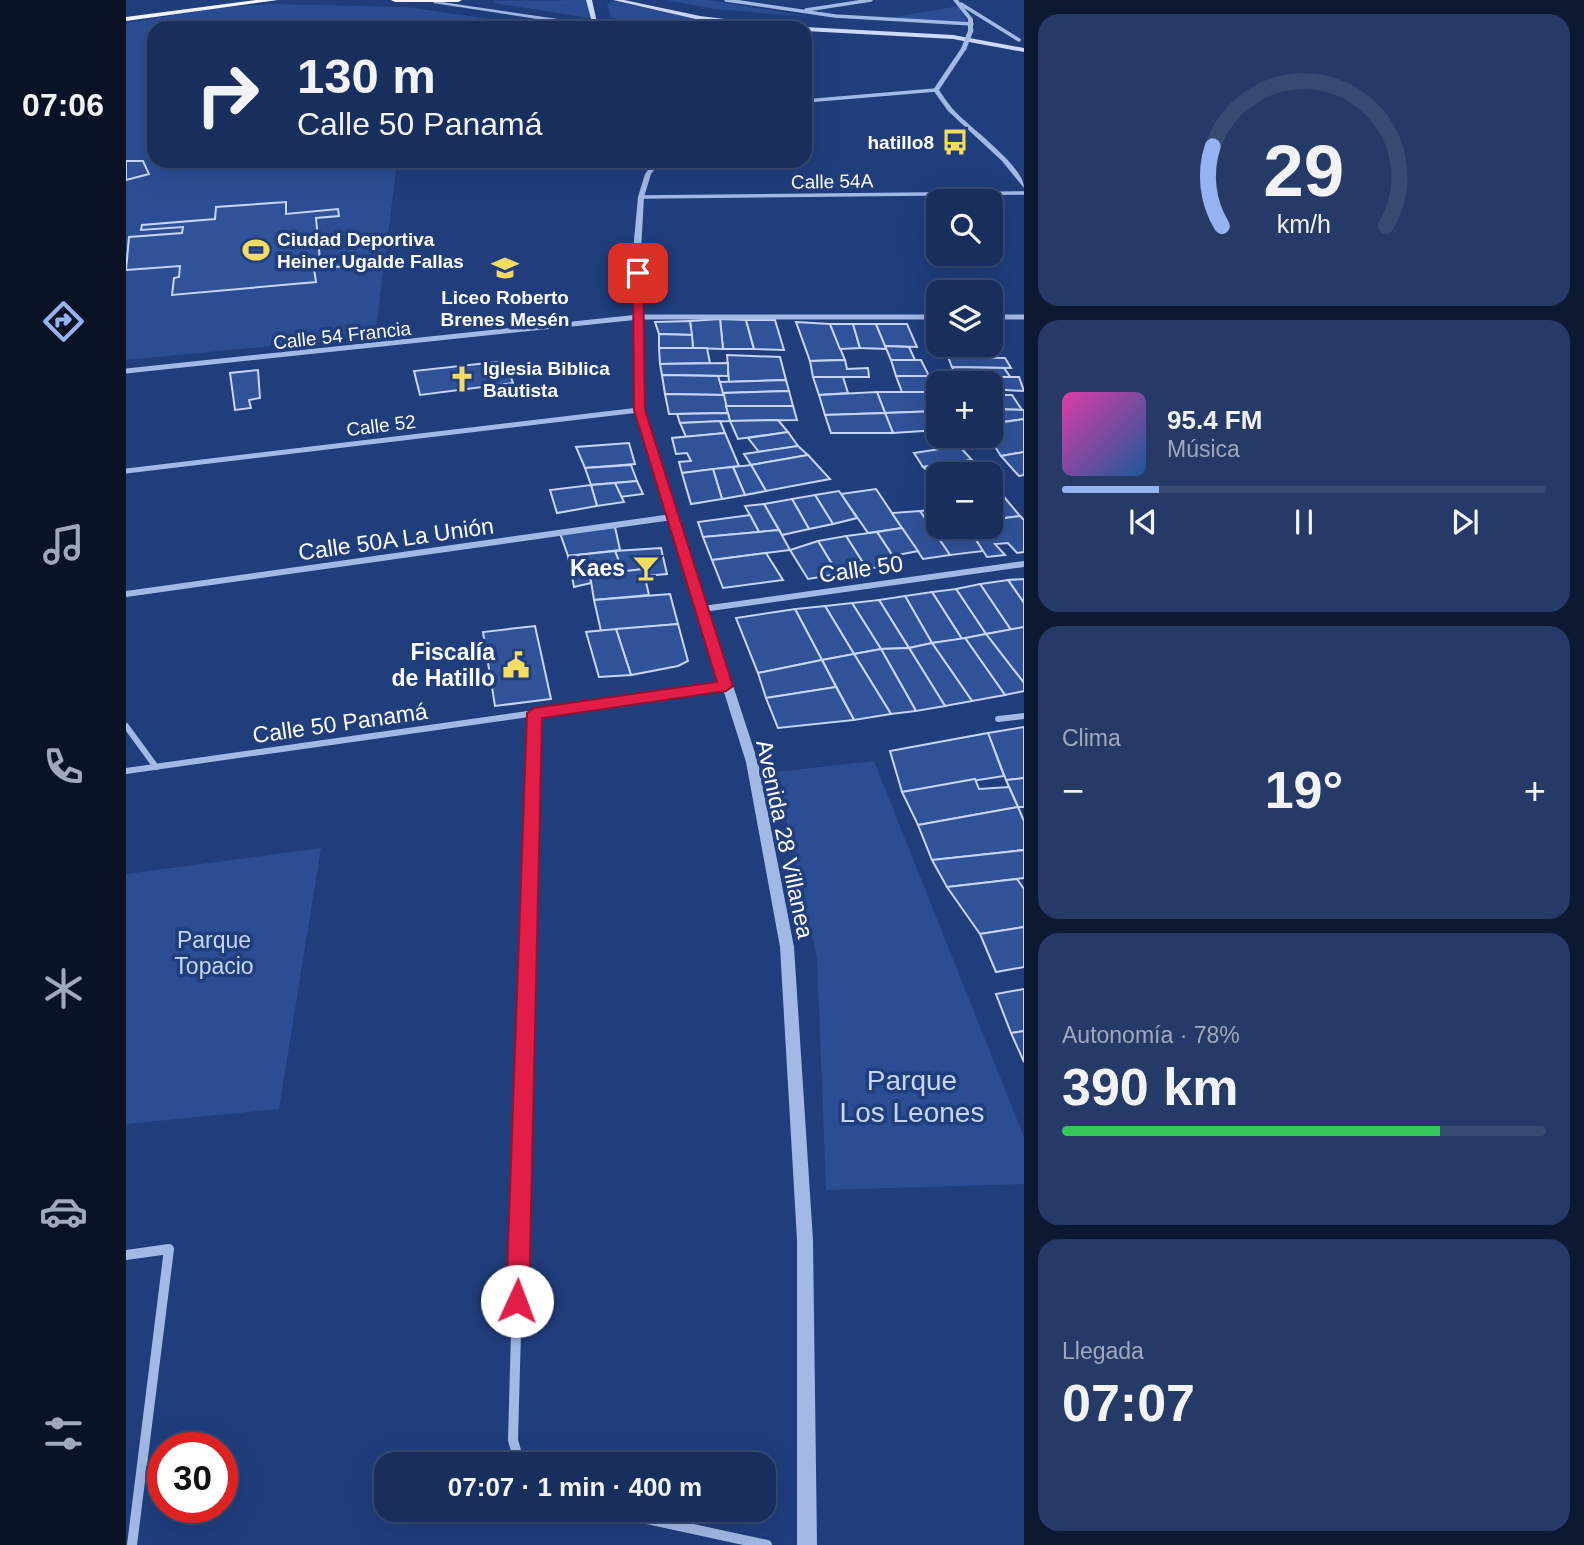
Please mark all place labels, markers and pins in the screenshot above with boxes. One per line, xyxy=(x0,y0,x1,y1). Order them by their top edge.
bus stop icon: hatillo8 xyxy=(940,127,970,157)
place label: hatillo8 xyxy=(867,132,934,153)
place label: Ciudad Deportiva Heiner Ugalde Fallas xyxy=(277,229,464,272)
sports icon: Ciudad Deportiva Heiner Ugalde Fallas xyxy=(241,235,271,265)
pin xyxy=(608,243,668,303)
school or university icon: Liceo Roberto Brenes Mesén xyxy=(490,253,520,283)
place label: Liceo Roberto Brenes Mesén xyxy=(441,287,569,330)
place label: Iglesia Biblica Bautista xyxy=(483,358,610,401)
church icon: Iglesia Biblica Bautista xyxy=(447,364,477,394)
bar icon: Kaes xyxy=(631,553,661,583)
place label: Kaes xyxy=(570,555,625,581)
place label: Fiscalía de Hatillo xyxy=(391,639,495,691)
public building icon: Fiscalía de Hatillo xyxy=(501,650,531,680)

